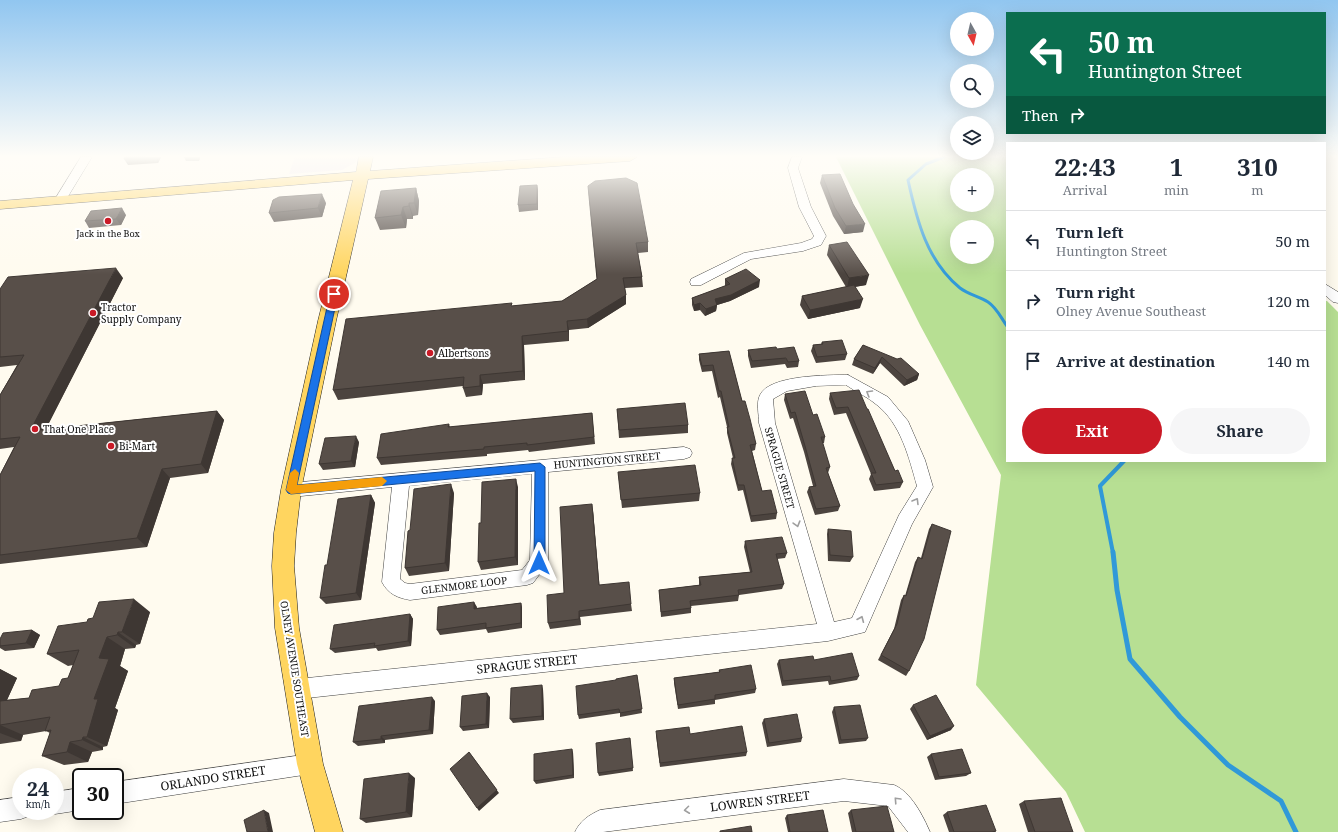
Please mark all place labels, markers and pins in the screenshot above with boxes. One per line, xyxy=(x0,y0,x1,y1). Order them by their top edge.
marker: Jack in the Box xyxy=(103,216,113,226)
place label: Jack in the Box xyxy=(75,227,141,240)
pin xyxy=(317,277,351,311)
place label: Tractor Supply Company xyxy=(101,300,182,326)
marker: Tractor Supply Company xyxy=(88,308,98,318)
place label: Albertsons xyxy=(438,346,490,360)
marker: Albertsons xyxy=(425,348,435,358)
place label: That One Place xyxy=(43,422,114,436)
marker: That One Place xyxy=(30,424,40,434)
place label: Bi-Mart xyxy=(119,439,156,453)
marker: Bi-Mart xyxy=(106,441,116,451)

